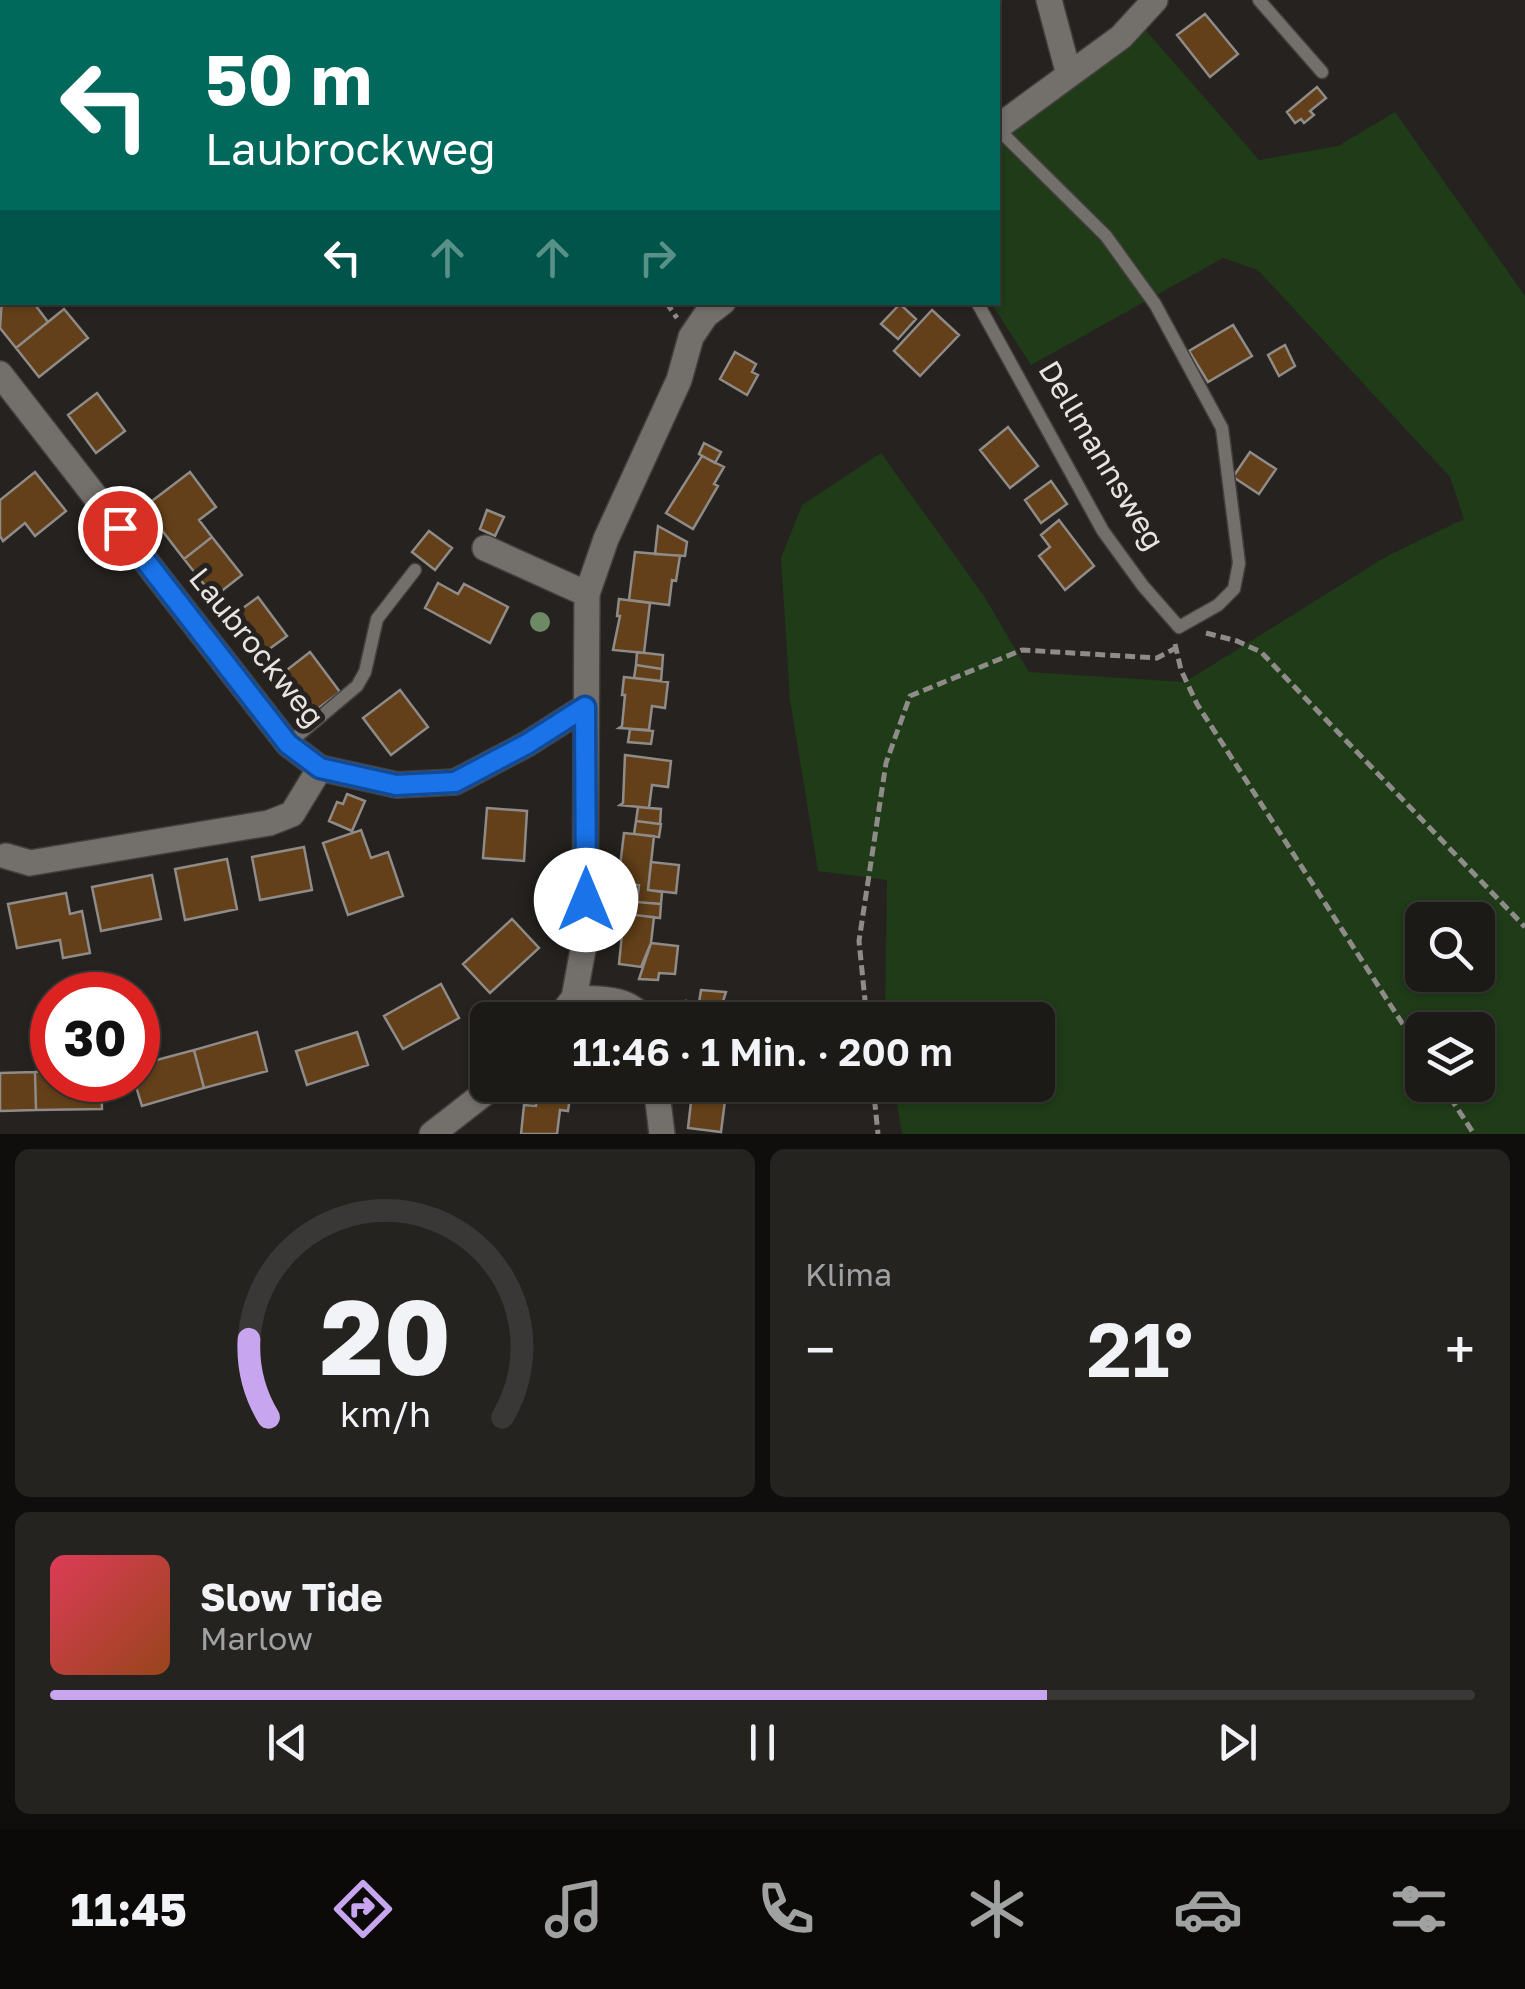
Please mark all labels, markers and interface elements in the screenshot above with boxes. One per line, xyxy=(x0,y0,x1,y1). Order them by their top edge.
text: 50 m xyxy=(205,36,372,120)
icon: left xyxy=(40,40,170,170)
text: Laubrockweg xyxy=(205,121,496,175)
icon: left xyxy=(315,230,370,285)
icon: ahead xyxy=(420,230,475,285)
icon: ahead xyxy=(525,230,580,285)
icon: right xyxy=(630,230,685,285)
street label: Dellmannsweg xyxy=(1032,354,1172,556)
pin xyxy=(78,486,163,571)
icon: arrive xyxy=(93,501,148,556)
street label: Laubrockweg xyxy=(182,560,332,734)
position arrow xyxy=(534,848,638,952)
map controls xyxy=(1405,902,1495,1102)
button: search xyxy=(1405,902,1495,992)
speed limit sign: 30 xyxy=(30,972,160,1102)
button: layers xyxy=(1405,1012,1495,1102)
text: 11:46 · 1 Min. · 200 m xyxy=(572,1029,953,1074)
text: Klima xyxy=(805,1255,892,1293)
text: 20 xyxy=(319,1273,451,1398)
text: 21° xyxy=(1087,1303,1193,1394)
text: − xyxy=(805,1316,835,1382)
text: + xyxy=(1445,1316,1475,1382)
text: km/h xyxy=(340,1392,430,1435)
text: Slow Tide xyxy=(200,1574,383,1619)
text: Marlow xyxy=(200,1619,313,1657)
icon: previous xyxy=(260,1715,315,1770)
icon: pause xyxy=(735,1715,790,1770)
icon: next xyxy=(1210,1715,1265,1770)
icon: directions xyxy=(328,1874,398,1944)
icon: music xyxy=(539,1874,609,1944)
icon: phone xyxy=(751,1874,821,1944)
icon: climate xyxy=(962,1874,1032,1944)
icon: car xyxy=(1173,1874,1243,1944)
icon: filters xyxy=(1384,1874,1454,1944)
text: 11:45 xyxy=(71,1882,187,1936)

